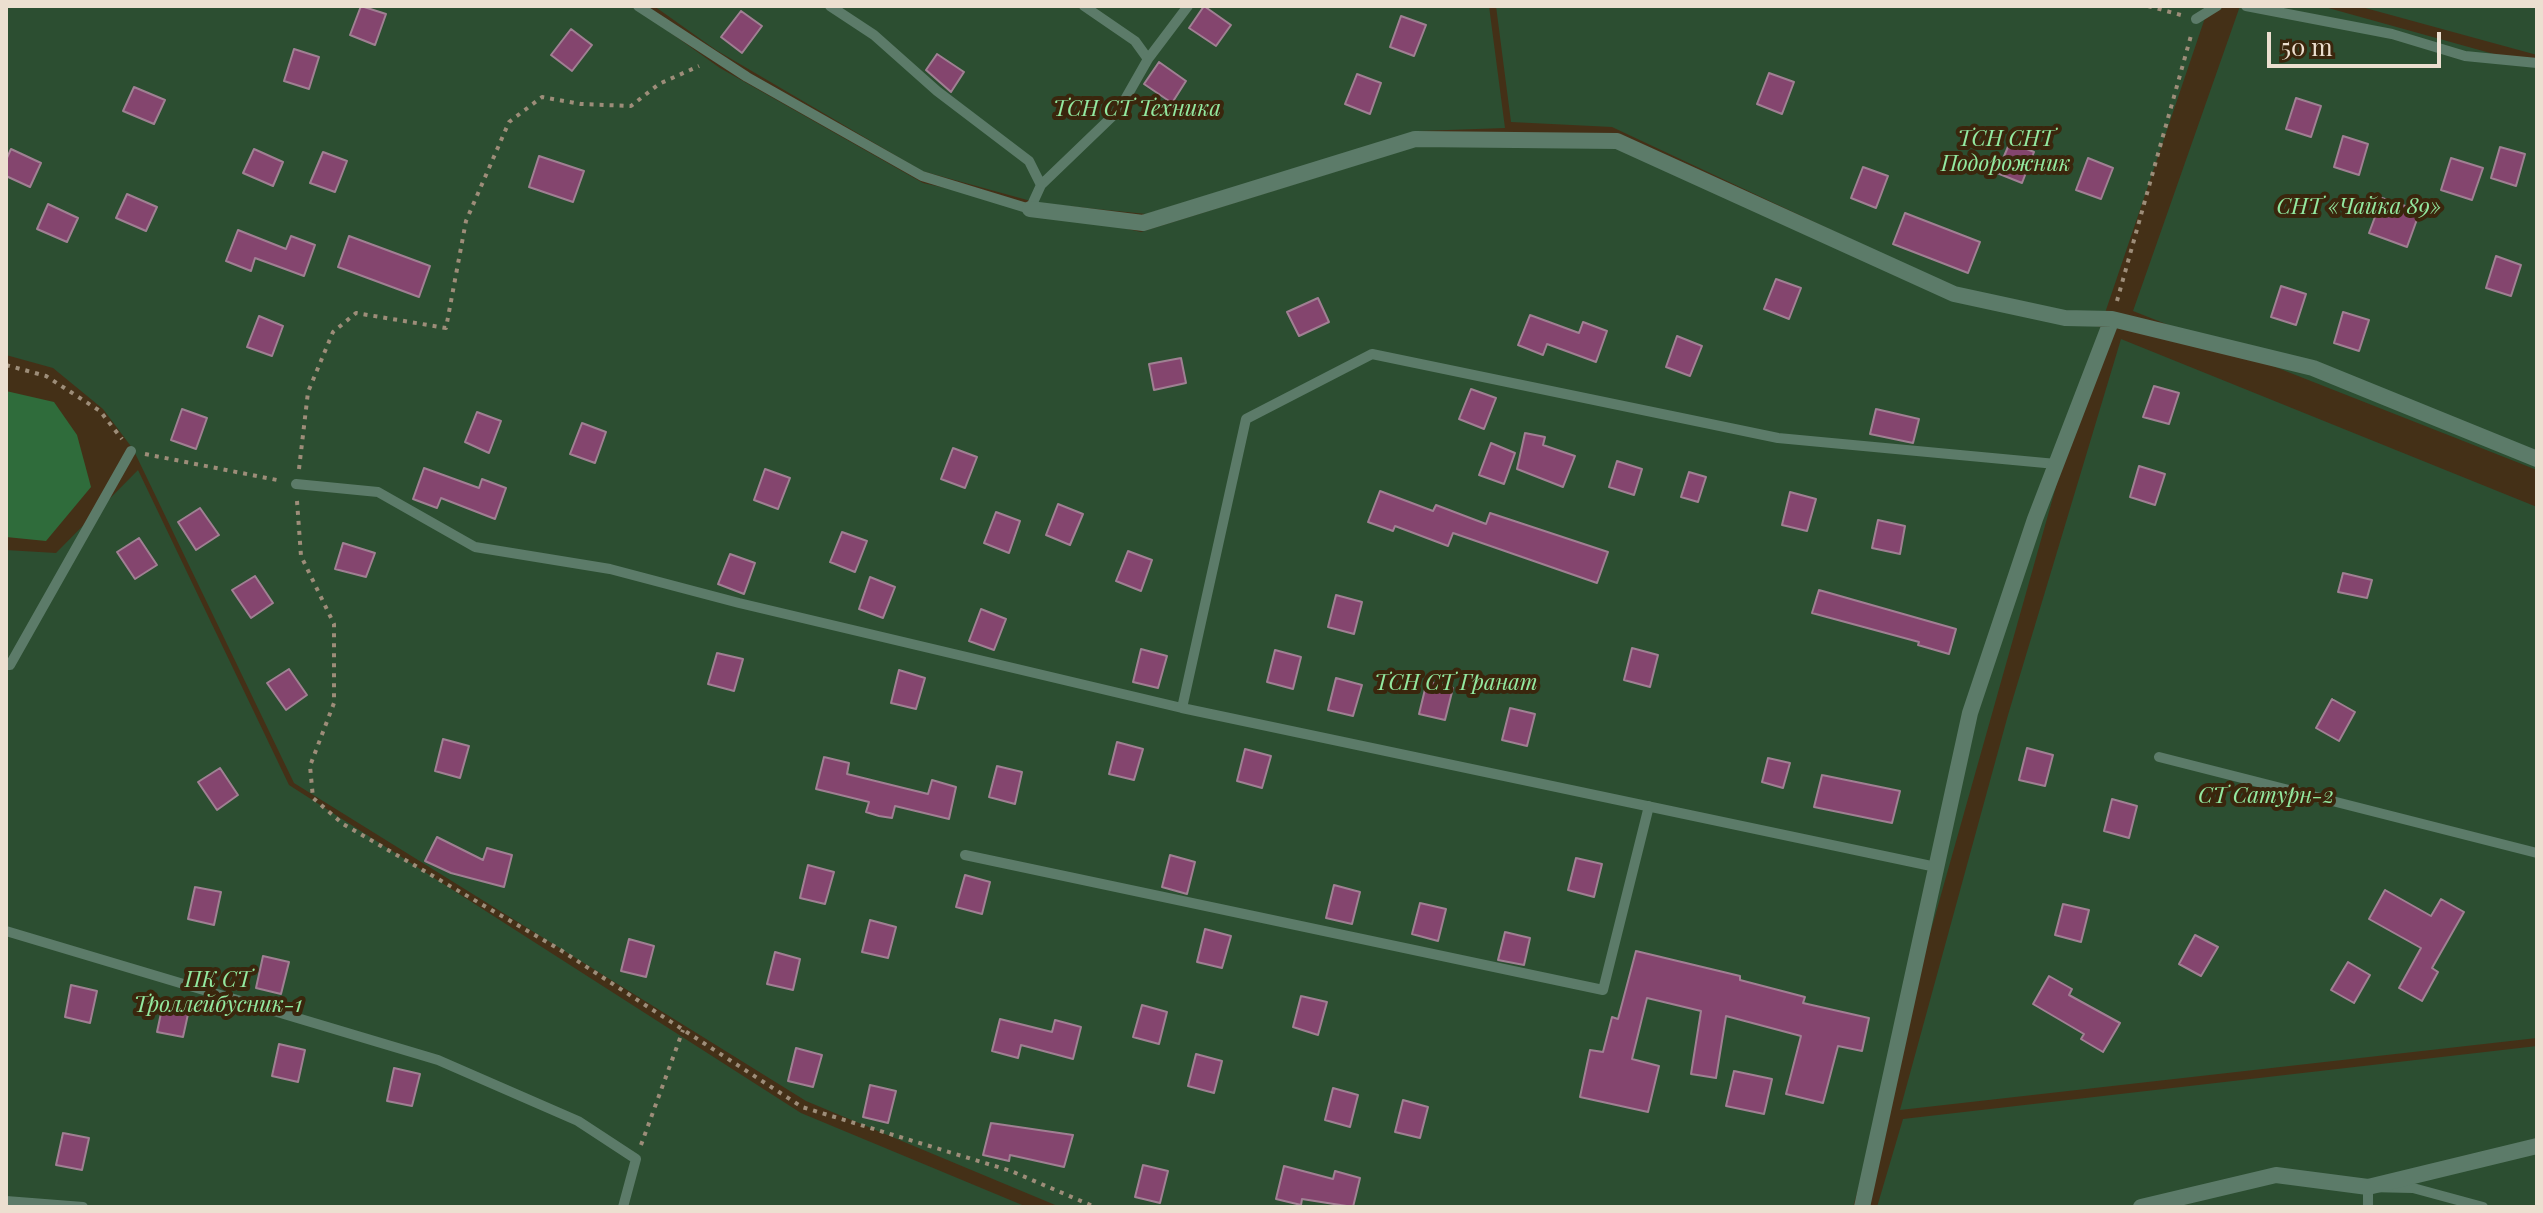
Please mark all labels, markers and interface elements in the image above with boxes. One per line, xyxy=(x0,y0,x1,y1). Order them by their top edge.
scale bar xyxy=(2271,16,2445,66)
text: 50 m xyxy=(2281,30,2333,62)
park label: ТСН СТ Техника xyxy=(1053,96,1221,122)
park label: ТСН СНТ Подорожник xyxy=(1941,126,2071,178)
park label: СНТ «Чайка 89» xyxy=(2277,194,2441,220)
park label: ТСН СТ Гранат xyxy=(1374,670,1538,696)
park label: СТ Сатурн-2 xyxy=(2198,783,2334,809)
park label: ПК СТ Троллейбусник-1 xyxy=(134,967,302,1018)

